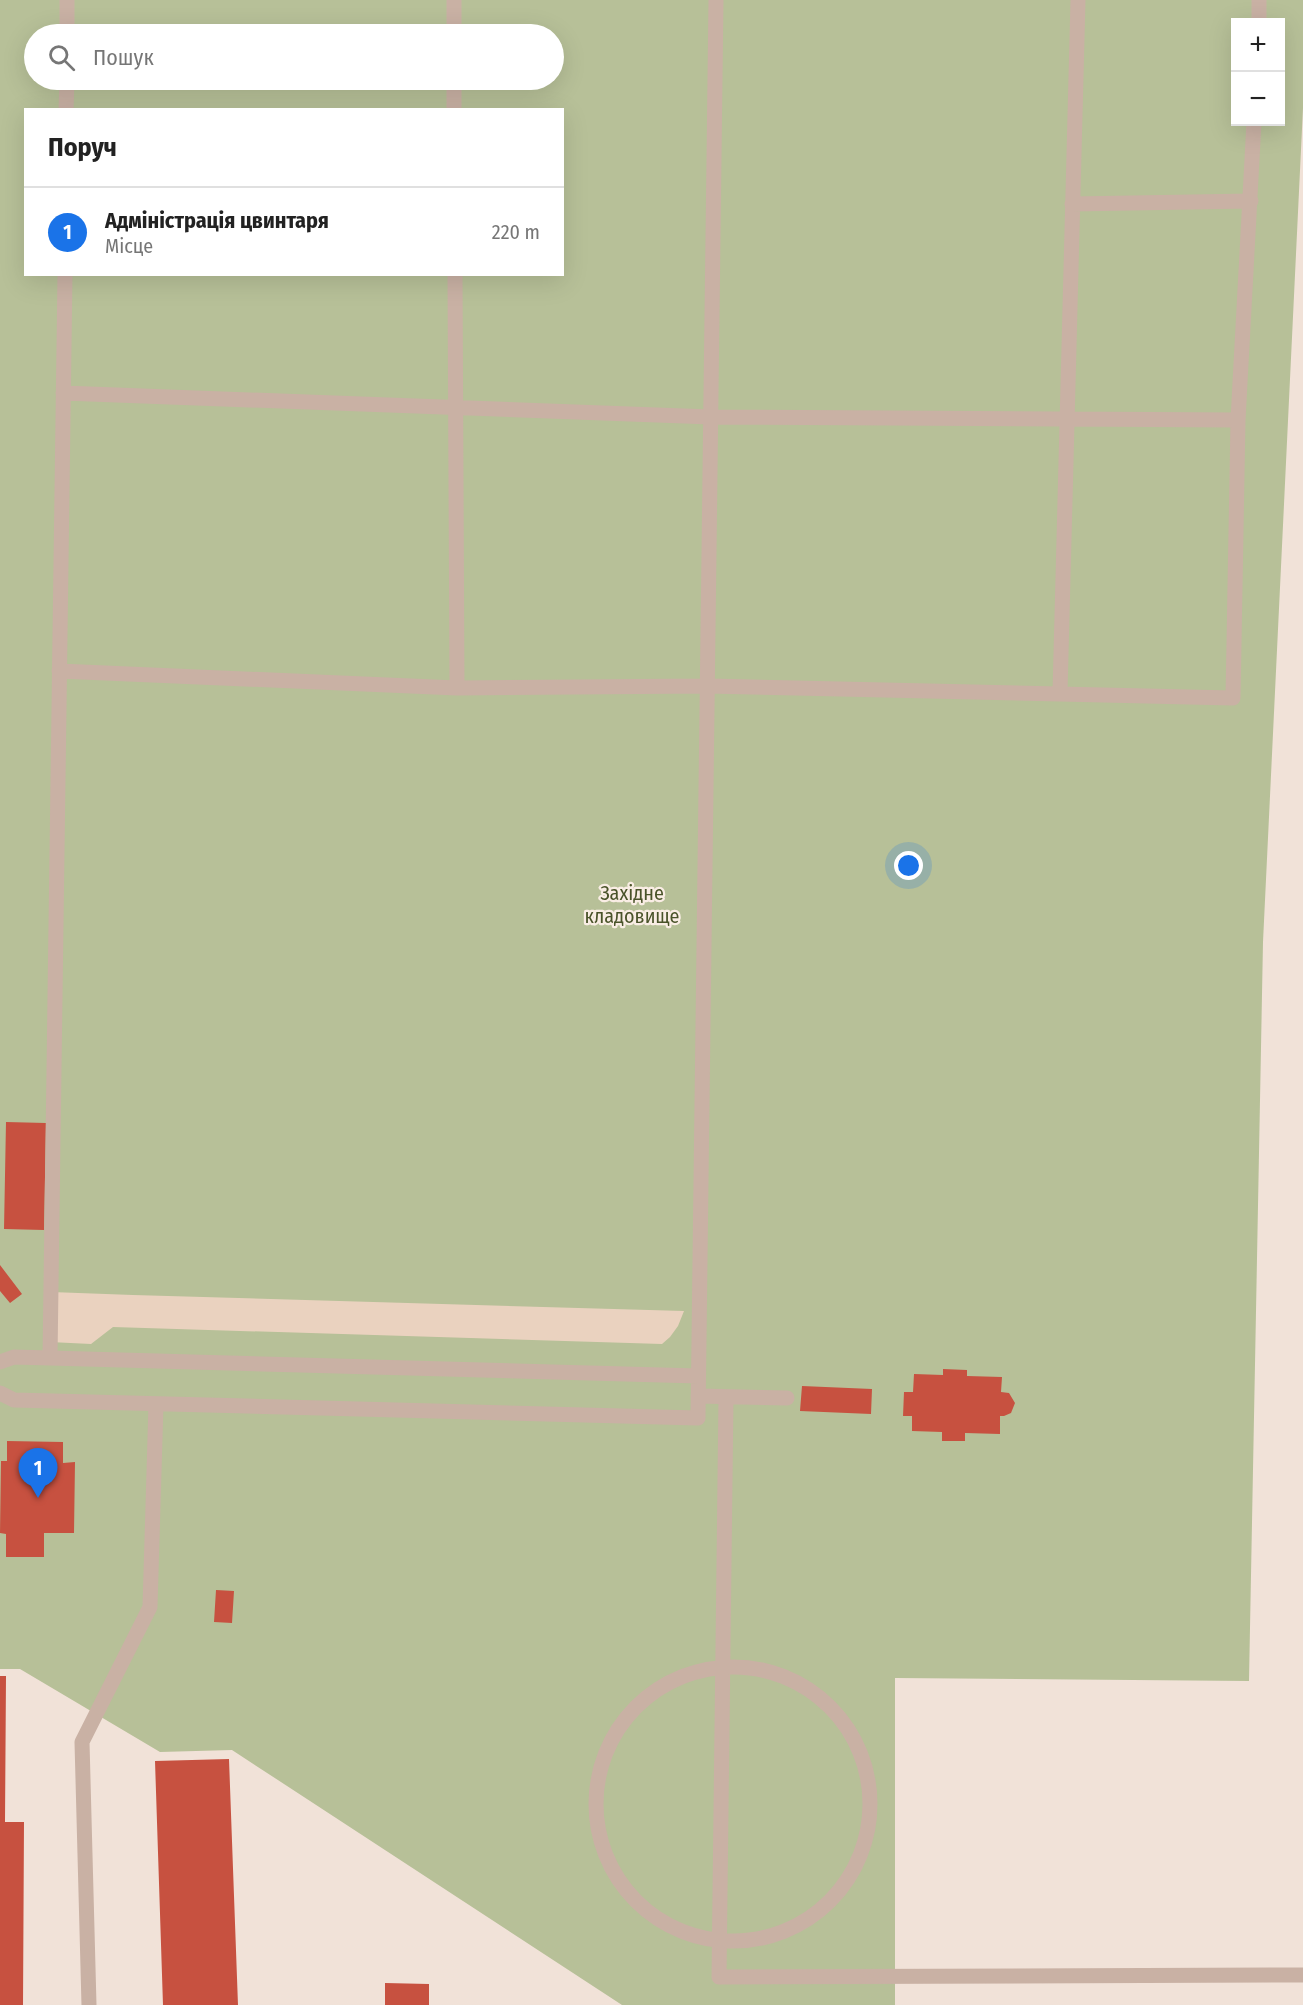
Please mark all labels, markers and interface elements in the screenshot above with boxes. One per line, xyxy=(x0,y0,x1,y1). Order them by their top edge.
map controls xyxy=(1231,18,1285,126)
button: + xyxy=(1231,18,1285,72)
search box xyxy=(24,24,564,90)
icon: search xyxy=(45,41,78,74)
text: Пошук xyxy=(93,44,154,71)
button: − xyxy=(1231,72,1285,126)
text: Поруч xyxy=(48,132,117,163)
text: Адміністрація цвинтаря xyxy=(105,207,329,234)
text: 1 xyxy=(63,220,72,244)
text: 220 m xyxy=(492,220,540,244)
text: Місце xyxy=(105,234,153,258)
your location xyxy=(894,851,923,880)
park label: Західне кладовище xyxy=(585,881,679,928)
pin: 1 xyxy=(18,1448,57,1498)

